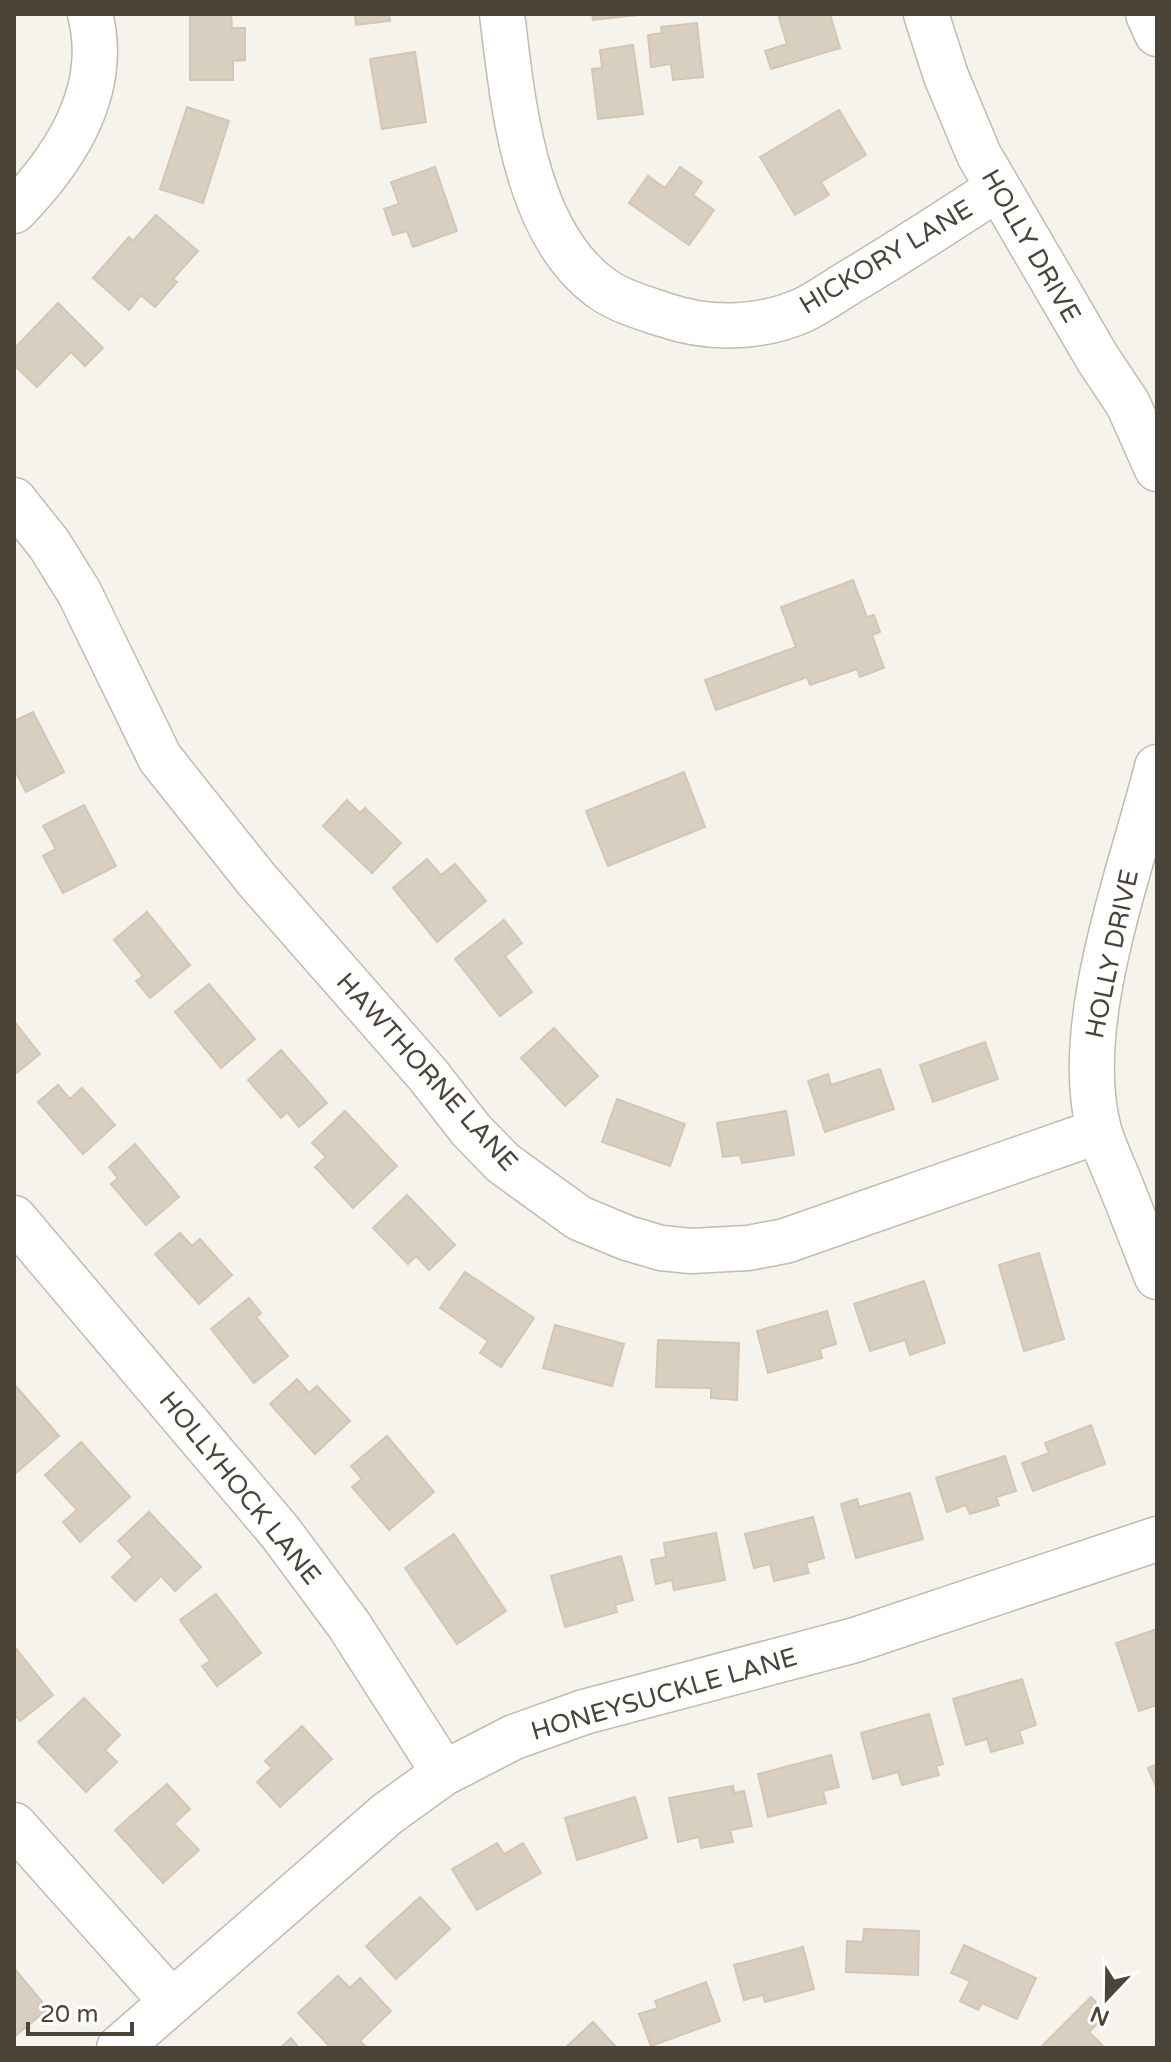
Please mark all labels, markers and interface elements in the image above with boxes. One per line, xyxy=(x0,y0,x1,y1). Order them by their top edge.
street label: HOLLY DRIVE xyxy=(975,164,1087,328)
street label: HICKORY LANE xyxy=(794,193,978,321)
street label: HOLLY DRIVE xyxy=(1079,867,1145,1041)
street label: HAWTHORNE LANE xyxy=(330,967,524,1177)
street label: HOLLYHOCK LANE xyxy=(153,1385,327,1591)
street label: HONEYSUCKLE LANE xyxy=(527,1641,801,1747)
north arrow xyxy=(1067,1958,1147,2038)
scale bar xyxy=(28,1986,132,2036)
text: 20 m xyxy=(40,2000,98,2029)
text: N xyxy=(1087,2000,1113,2031)

